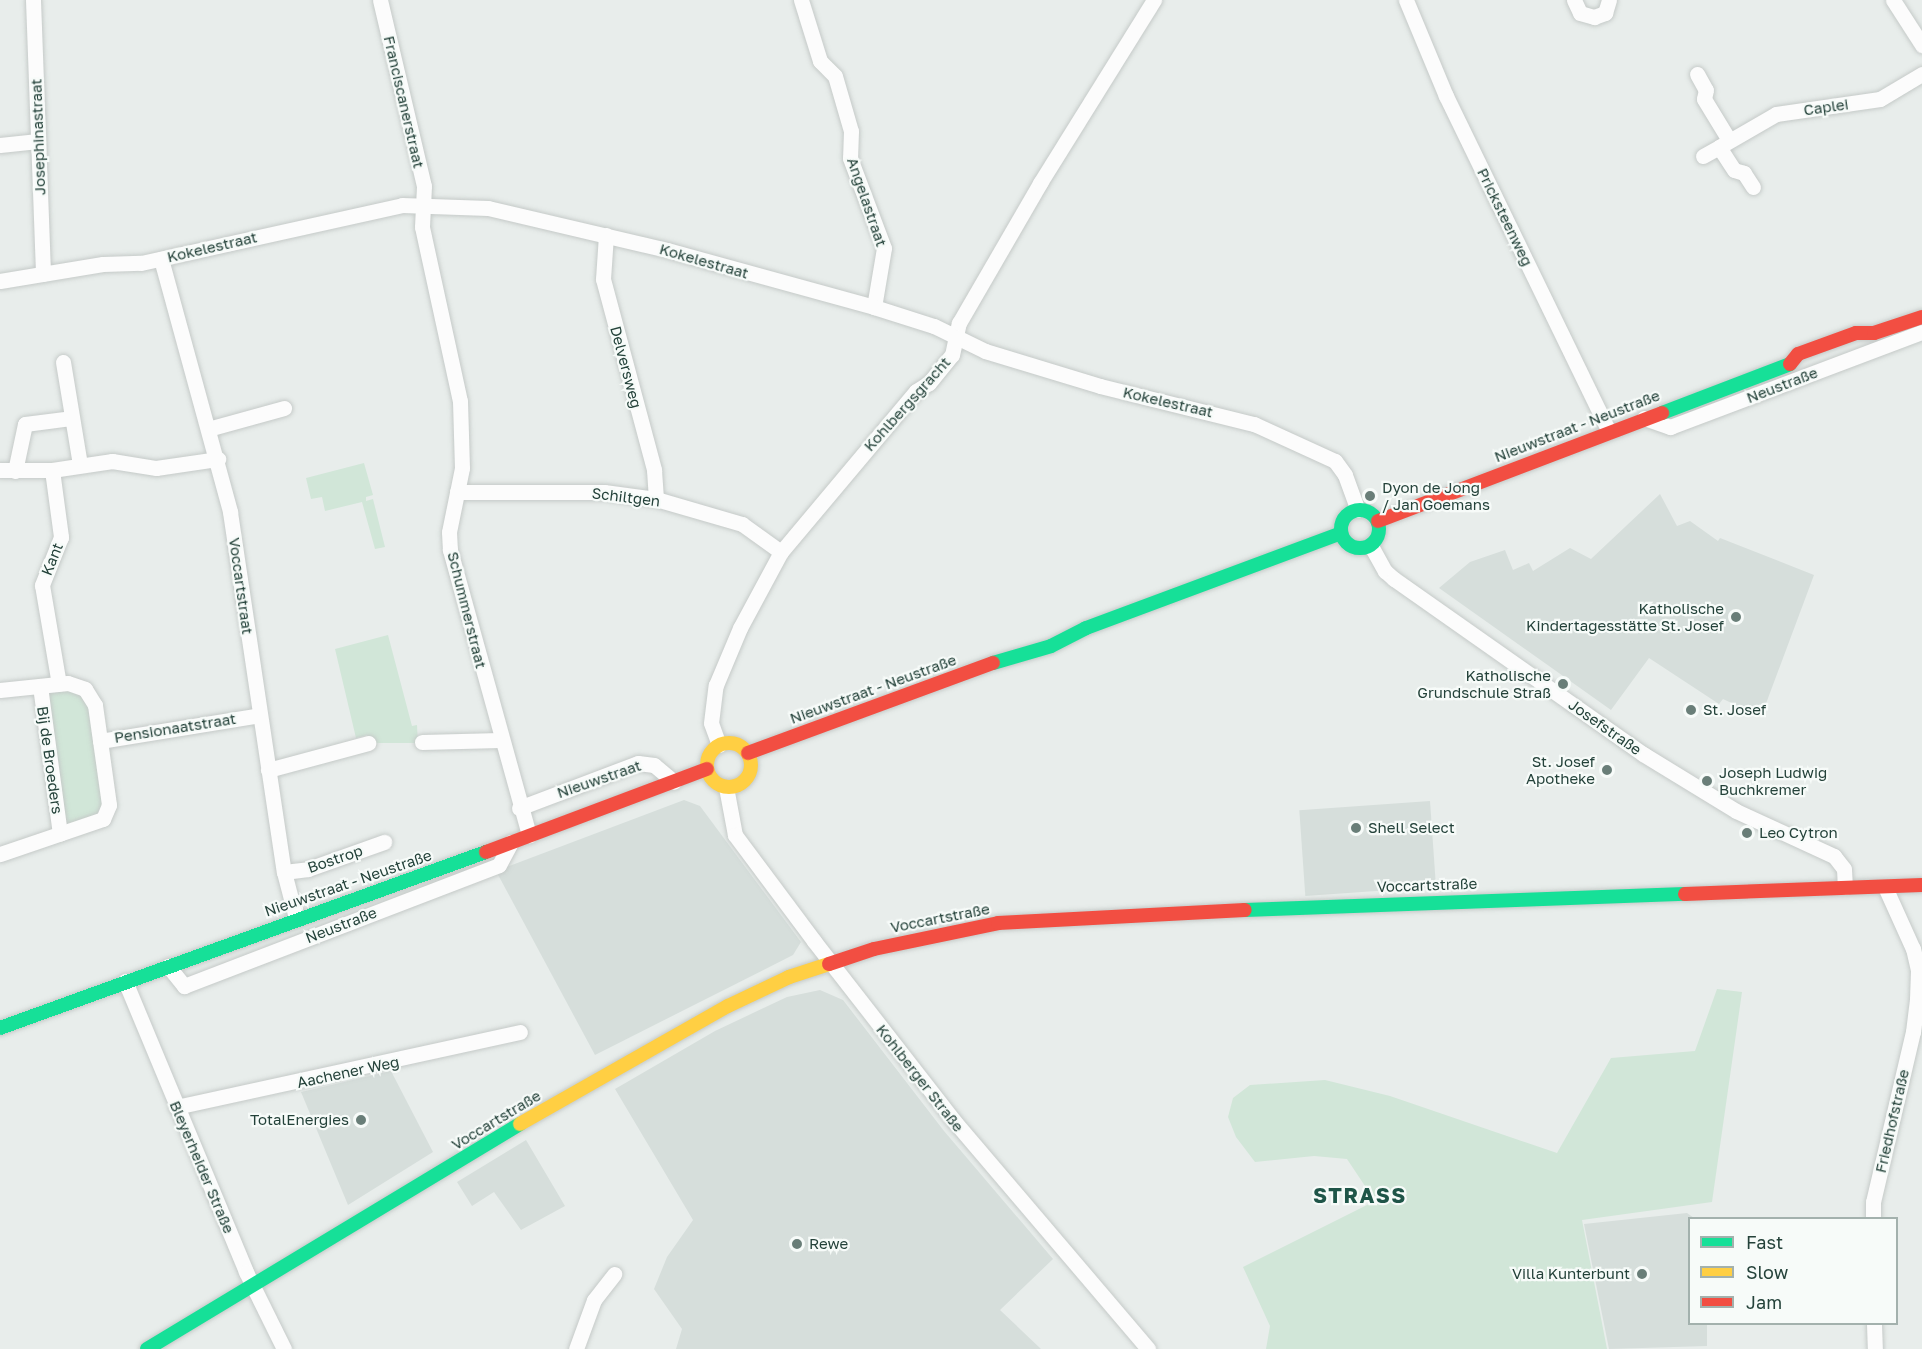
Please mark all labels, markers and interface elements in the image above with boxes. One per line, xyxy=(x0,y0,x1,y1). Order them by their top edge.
street label: Franciscanerstraat xyxy=(380,34,428,170)
street label: Josephinastraat xyxy=(27,78,49,196)
street label: Caplei xyxy=(1802,95,1850,119)
street label: Angelastraat xyxy=(843,155,891,249)
street label: Pricksteenweg xyxy=(1474,165,1536,269)
street label: Kokelestraat xyxy=(165,228,259,266)
street label: Kokelestraat xyxy=(657,240,751,282)
street label: Delversweg xyxy=(606,324,646,410)
street label: Kohlbergsgracht xyxy=(860,353,954,455)
street label: Neustraße xyxy=(1744,363,1820,407)
street label: Kokelestraat xyxy=(1121,383,1215,421)
street label: Nieuwstraat - Neustraße xyxy=(1492,386,1662,466)
place label: Dyon de Jong / Jan Goemans xyxy=(1382,478,1490,513)
street label: Schiltgen xyxy=(591,484,661,510)
marker: Dyon de Jong / Jan Goemans xyxy=(1363,489,1377,503)
street label: Voccartstraat xyxy=(225,536,257,636)
street label: Kant xyxy=(37,540,67,578)
street label: Schummerstraat xyxy=(444,550,490,670)
place label: Katholische Kindertagesstätte St. Josef xyxy=(1526,599,1724,634)
marker: Katholische Kindertagesstätte St. Josef xyxy=(1729,610,1743,624)
street label: Nieuwstraat - Neustraße xyxy=(787,650,959,728)
place label: Katholische Grundschule Straß xyxy=(1417,666,1551,701)
marker: Katholische Grundschule Straß xyxy=(1556,677,1570,691)
street label: Josefstraße xyxy=(1565,695,1645,759)
place label: St. Josef xyxy=(1703,701,1766,719)
marker: St. Josef xyxy=(1684,703,1698,717)
street label: Bij de Broeders xyxy=(34,705,66,815)
street label: Pensionaatstraat xyxy=(113,709,237,747)
place label: St. Josef Apotheke xyxy=(1526,752,1595,787)
street label: Nieuwstraat xyxy=(555,756,643,802)
marker: St. Josef Apotheke xyxy=(1600,763,1614,777)
place label: Joseph Ludwig Buchkremer xyxy=(1719,763,1827,798)
marker: Joseph Ludwig Buchkremer xyxy=(1700,774,1714,788)
place label: Shell Select xyxy=(1368,819,1455,837)
marker: Shell Select xyxy=(1349,821,1363,835)
place label: Leo Cytron xyxy=(1759,824,1838,842)
marker: Leo Cytron xyxy=(1740,826,1754,840)
street label: Bostrop xyxy=(305,841,365,877)
street label: Nieuwstraat - Neustraße xyxy=(262,846,434,920)
street label: Voccartstraße xyxy=(1376,874,1478,896)
street label: Voccartstraße xyxy=(889,900,991,936)
street label: Neustraße xyxy=(303,903,379,947)
street label: Kohlberger Straße xyxy=(873,1021,967,1135)
street label: Aachener Weg xyxy=(295,1052,401,1092)
street label: Friedhofstraße xyxy=(1871,1067,1913,1175)
street label: Voccartstraße xyxy=(448,1086,544,1154)
street label: Bleyerheider Straße xyxy=(166,1098,238,1236)
place label: TotalEnergies xyxy=(250,1111,349,1129)
marker: TotalEnergies xyxy=(354,1113,368,1127)
district label: STRASS xyxy=(1313,1182,1407,1208)
legend xyxy=(1688,1217,1898,1325)
text: Fast xyxy=(1746,1231,1783,1253)
place label: Rewe xyxy=(809,1235,848,1253)
marker: Rewe xyxy=(790,1237,804,1251)
text: Slow xyxy=(1746,1261,1788,1283)
place label: Villa Kunterbunt xyxy=(1512,1265,1630,1283)
marker: Villa Kunterbunt xyxy=(1635,1267,1649,1281)
text: Jam xyxy=(1746,1291,1782,1313)

